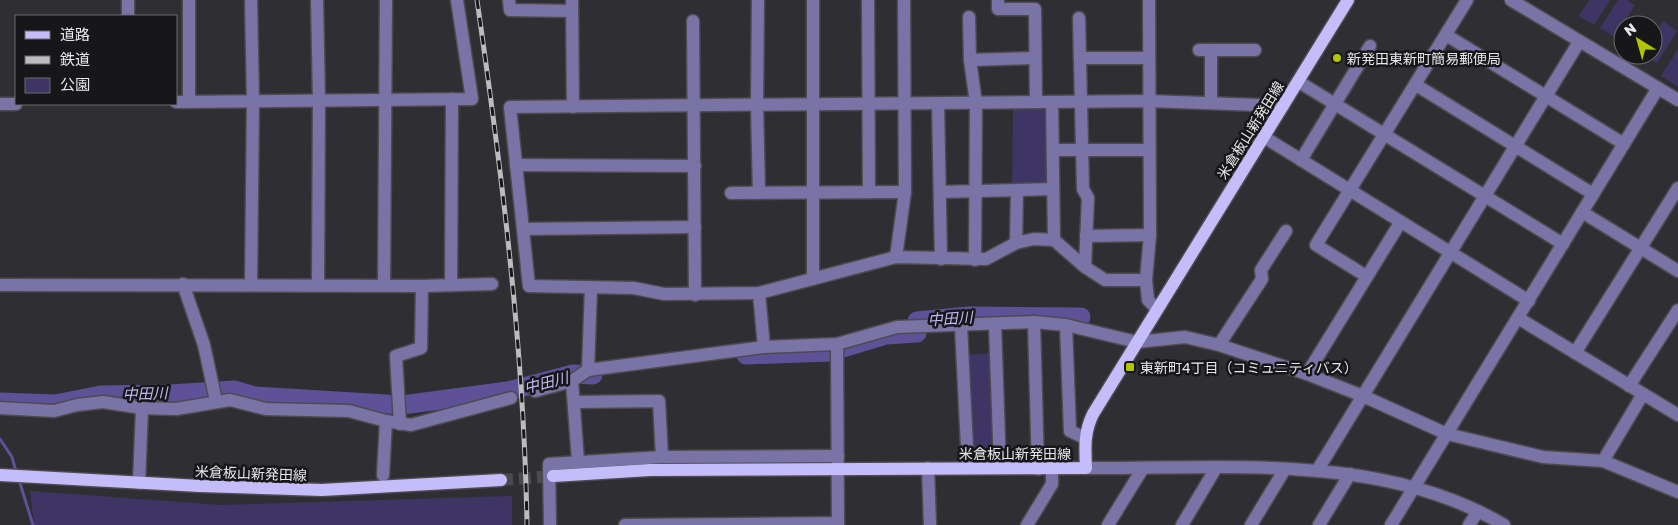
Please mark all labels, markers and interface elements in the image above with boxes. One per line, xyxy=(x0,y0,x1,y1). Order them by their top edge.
legend xyxy=(15,15,178,105)
north arrow xyxy=(1613,15,1663,65)
text: N xyxy=(1621,19,1639,39)
text: 道路 xyxy=(60,25,90,43)
text: 鉄道 xyxy=(60,50,90,68)
place label: 新発田東新町簡易郵便局 xyxy=(1347,50,1501,67)
marker: 新発田東新町簡易郵便局 xyxy=(1331,52,1343,64)
text: 公園 xyxy=(60,75,90,93)
street label: 米倉板山新発田線 xyxy=(1213,78,1287,182)
water label: 中田川 xyxy=(927,307,975,329)
place label: 東新町4丁目（コミュニティバス） xyxy=(1140,359,1358,376)
marker: 東新町4丁目（コミュニティバス） xyxy=(1124,361,1136,373)
water label: 中田川 xyxy=(522,367,572,396)
water label: 中田川 xyxy=(122,383,170,403)
street label: 米倉板山新発田線 xyxy=(959,445,1071,462)
street label: 米倉板山新発田線 xyxy=(195,463,307,483)

